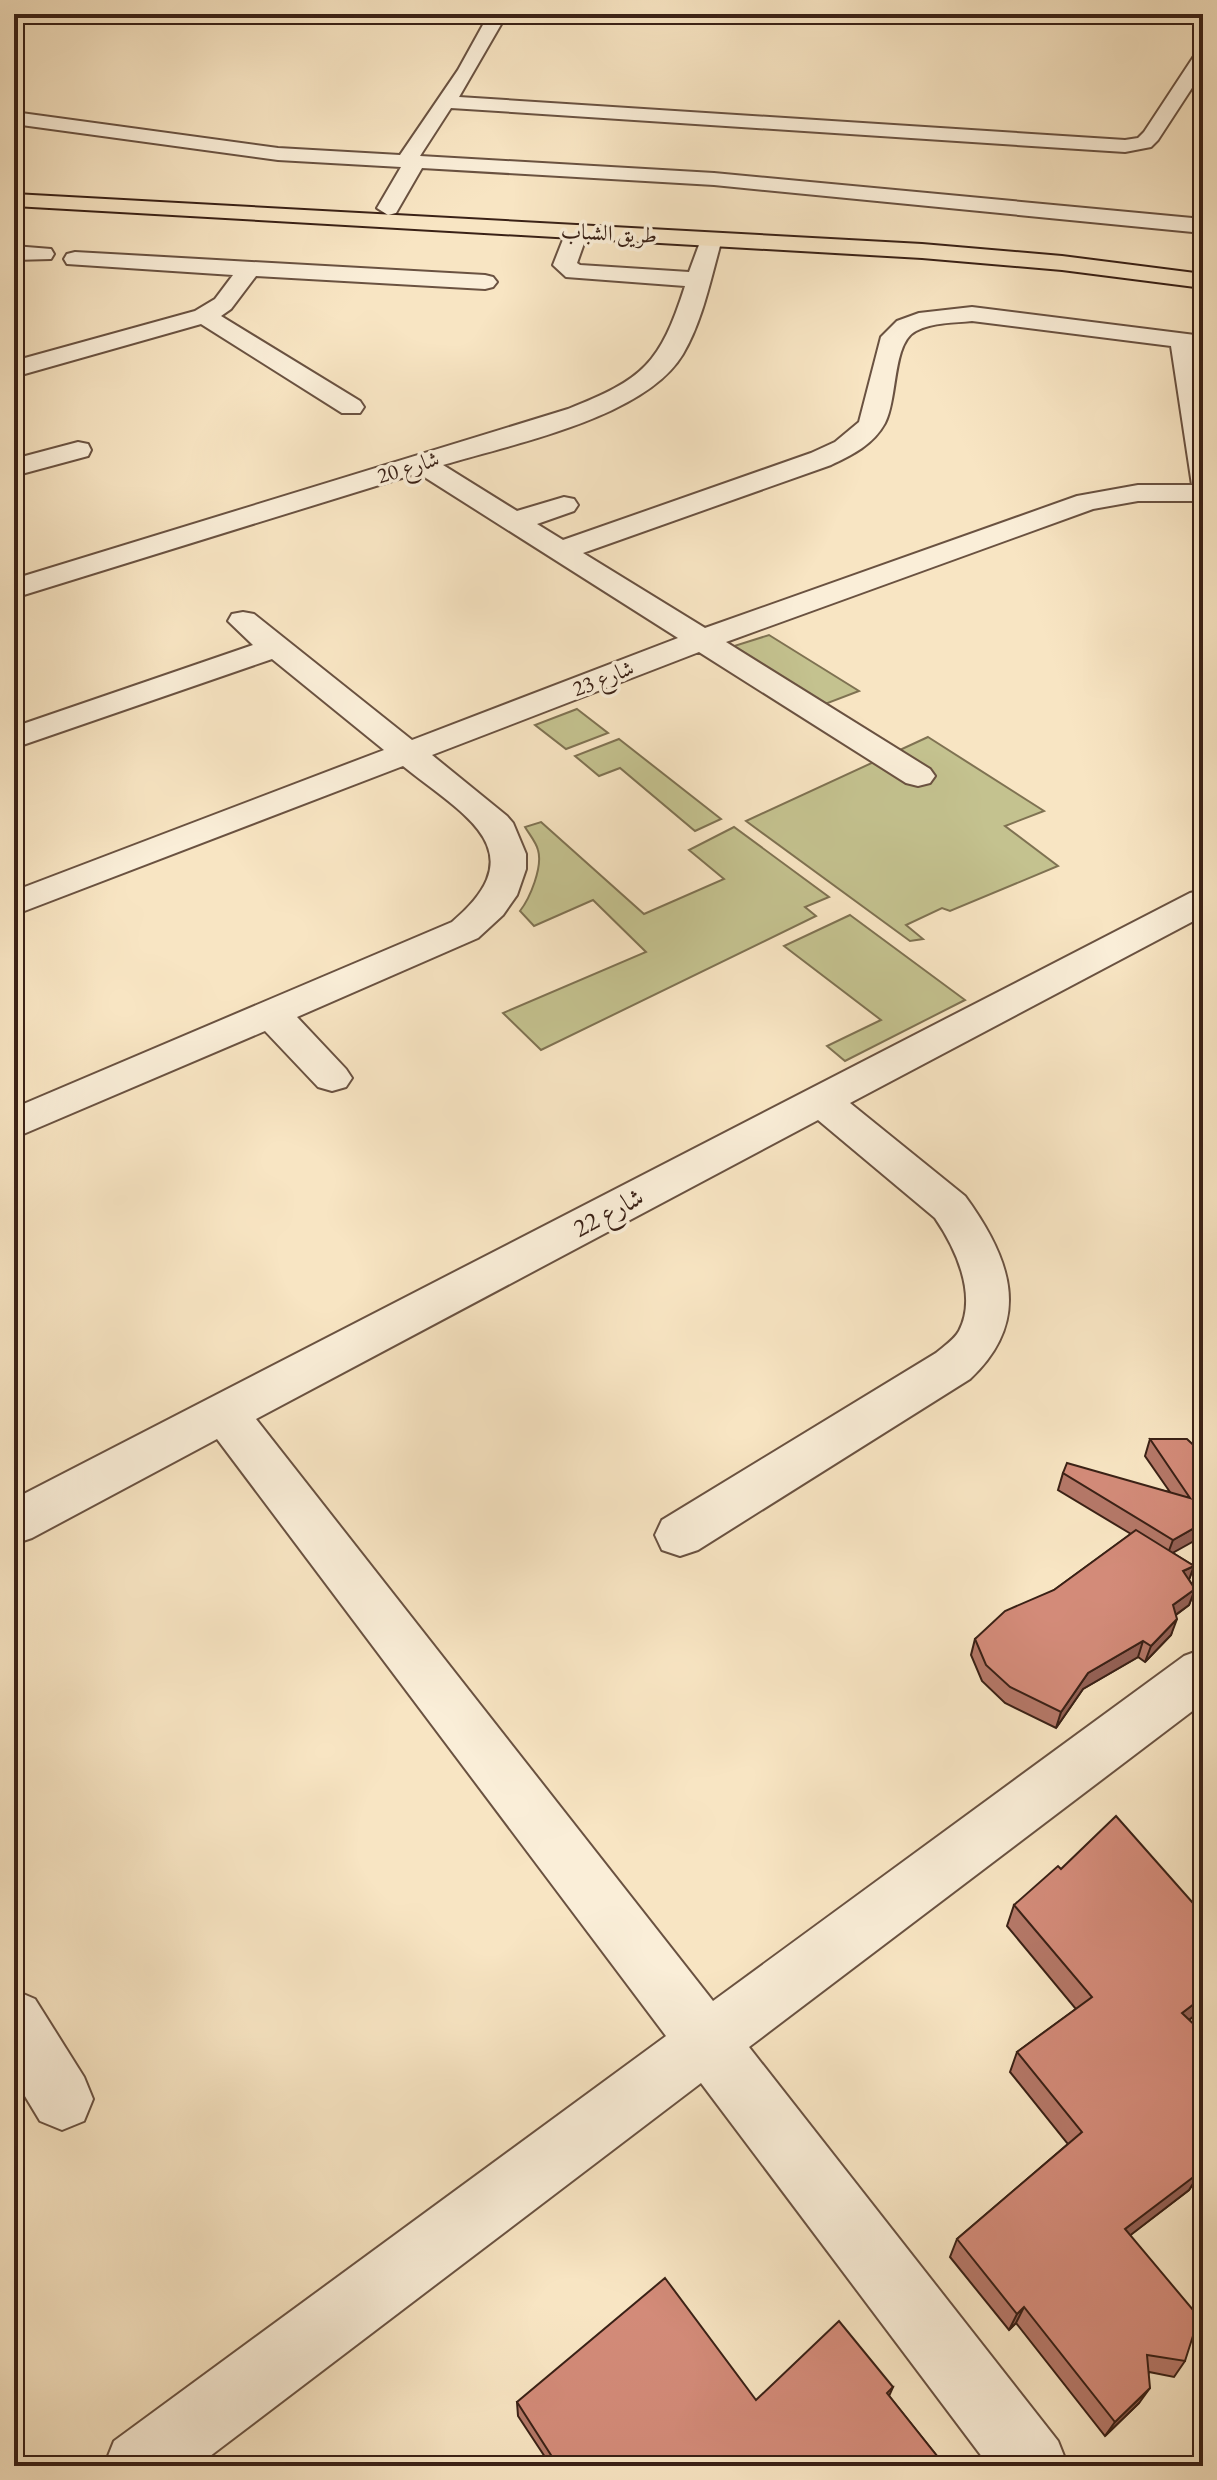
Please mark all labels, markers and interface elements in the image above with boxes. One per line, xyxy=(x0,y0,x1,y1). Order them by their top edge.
street label: طريق الشباب xyxy=(560,216,658,250)
street label: شارع 20 xyxy=(373,444,444,494)
street label: شارع 23 xyxy=(568,653,639,707)
street label: شارع 22 xyxy=(567,1179,652,1249)

